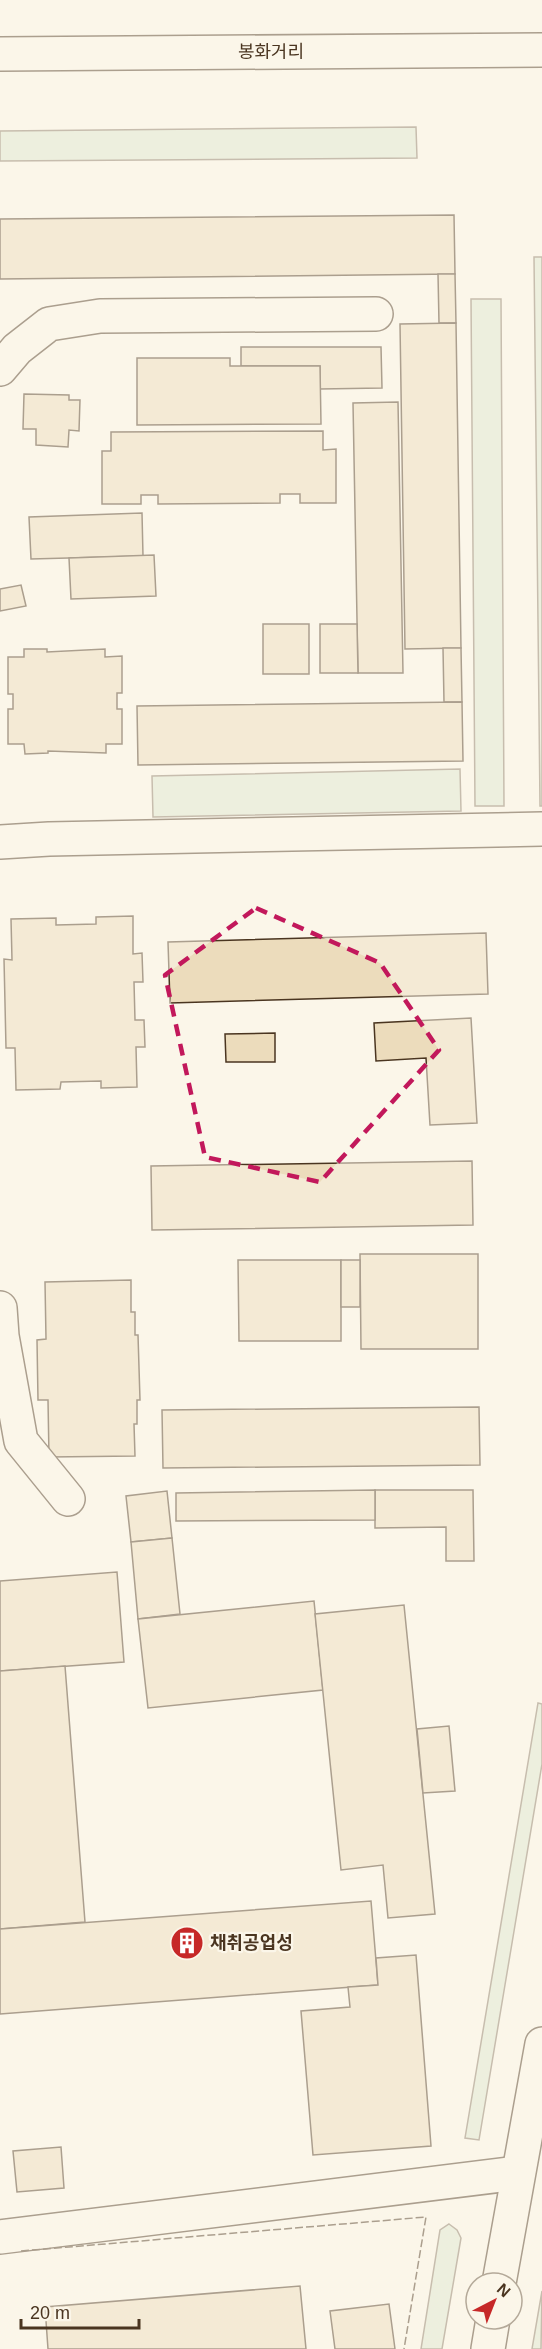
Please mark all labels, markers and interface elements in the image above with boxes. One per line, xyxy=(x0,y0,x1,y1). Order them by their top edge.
street label: 봉화거리 xyxy=(238,42,304,62)
building icon: 채취공업성 xyxy=(169,1925,205,1961)
place label: 채취공업성 xyxy=(210,1933,293,1953)
north arrow xyxy=(464,2271,524,2331)
text: N xyxy=(494,2280,514,2300)
scale bar xyxy=(21,2292,140,2330)
text: 20 m xyxy=(30,2303,70,2323)

